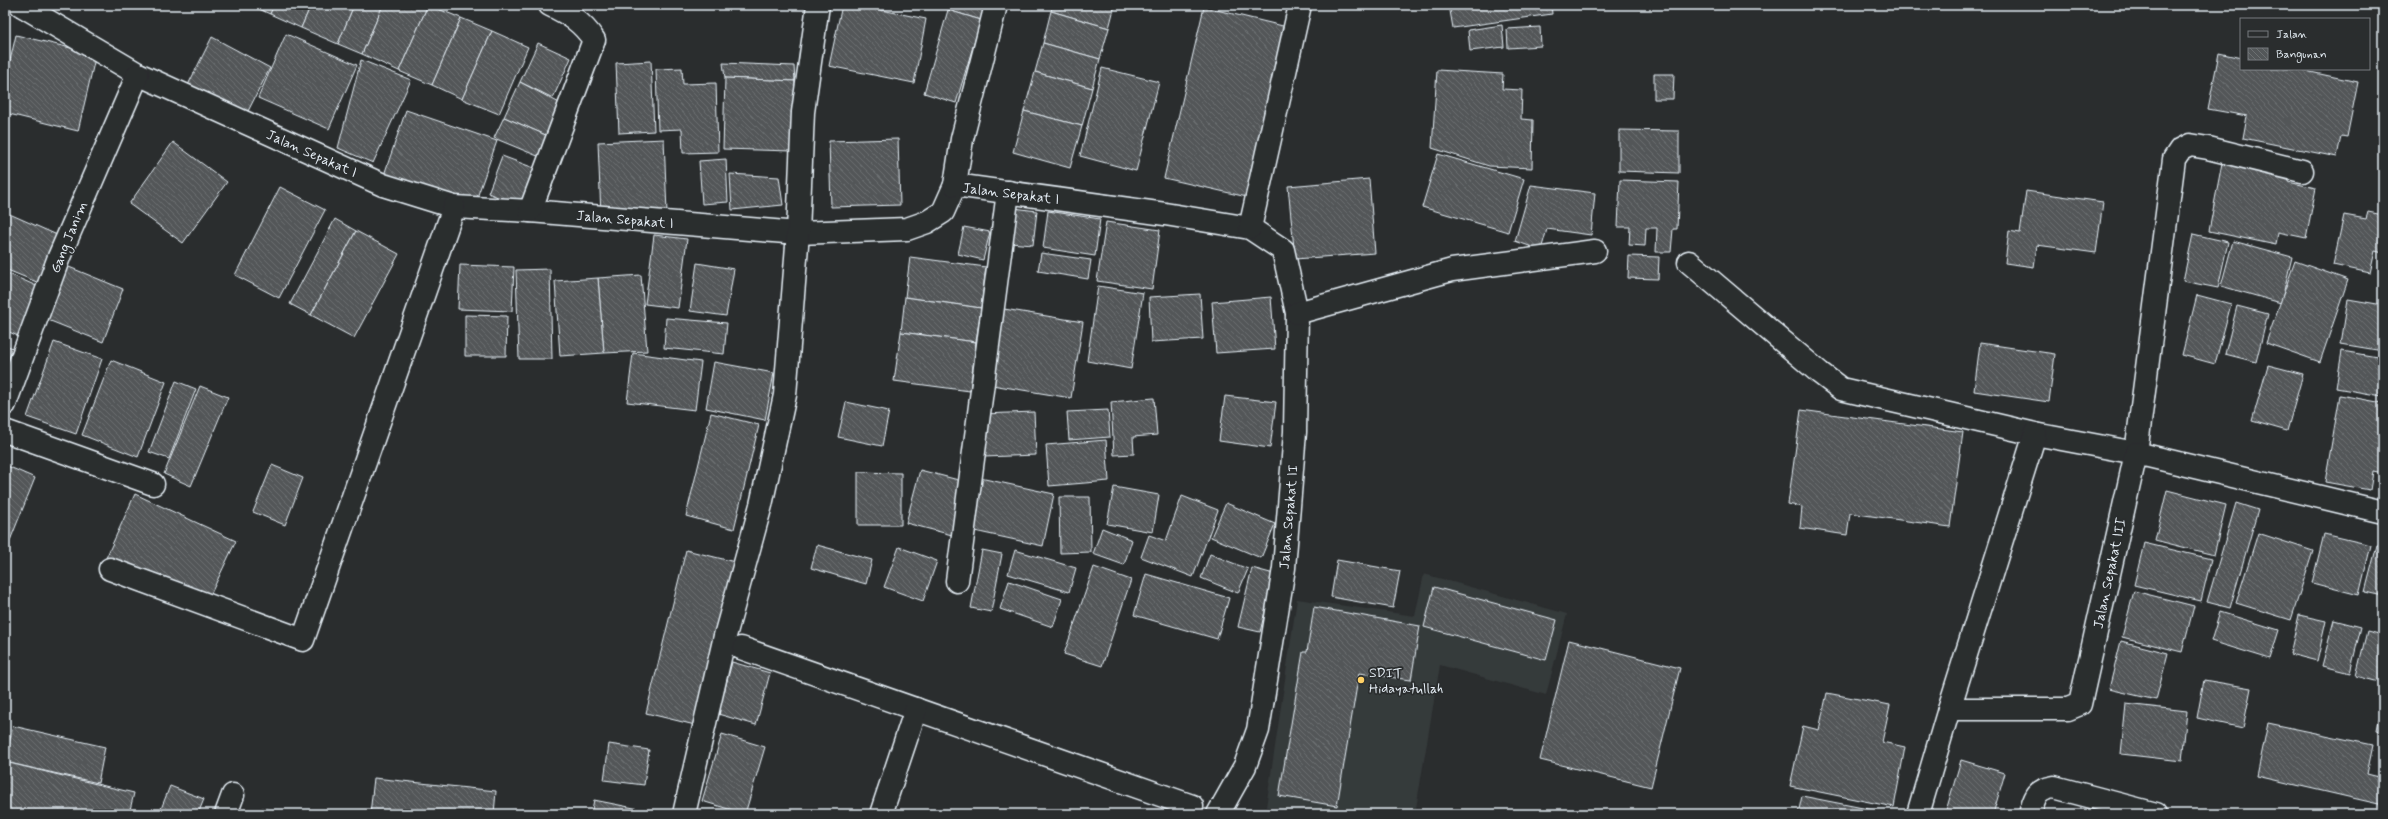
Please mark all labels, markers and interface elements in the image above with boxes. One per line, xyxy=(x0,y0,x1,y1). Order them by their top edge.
legend xyxy=(2240,18,2370,70)
text: Jalan xyxy=(2276,27,2308,43)
text: Bangunan xyxy=(2276,47,2327,63)
street label: Jalan Sepakat I xyxy=(263,126,360,182)
street label: Jalan Sepakat I xyxy=(961,179,1060,209)
street label: Gang Janim xyxy=(46,199,92,276)
street label: Jalan Sepakat I xyxy=(576,207,674,233)
street label: Jalan Sepakat II xyxy=(1275,464,1303,570)
street label: Jalan Sepakat III xyxy=(2089,516,2131,630)
place label: SDIT Hidayatullah xyxy=(1369,664,1443,698)
marker: SDIT Hidayatullah xyxy=(1356,675,1366,685)

